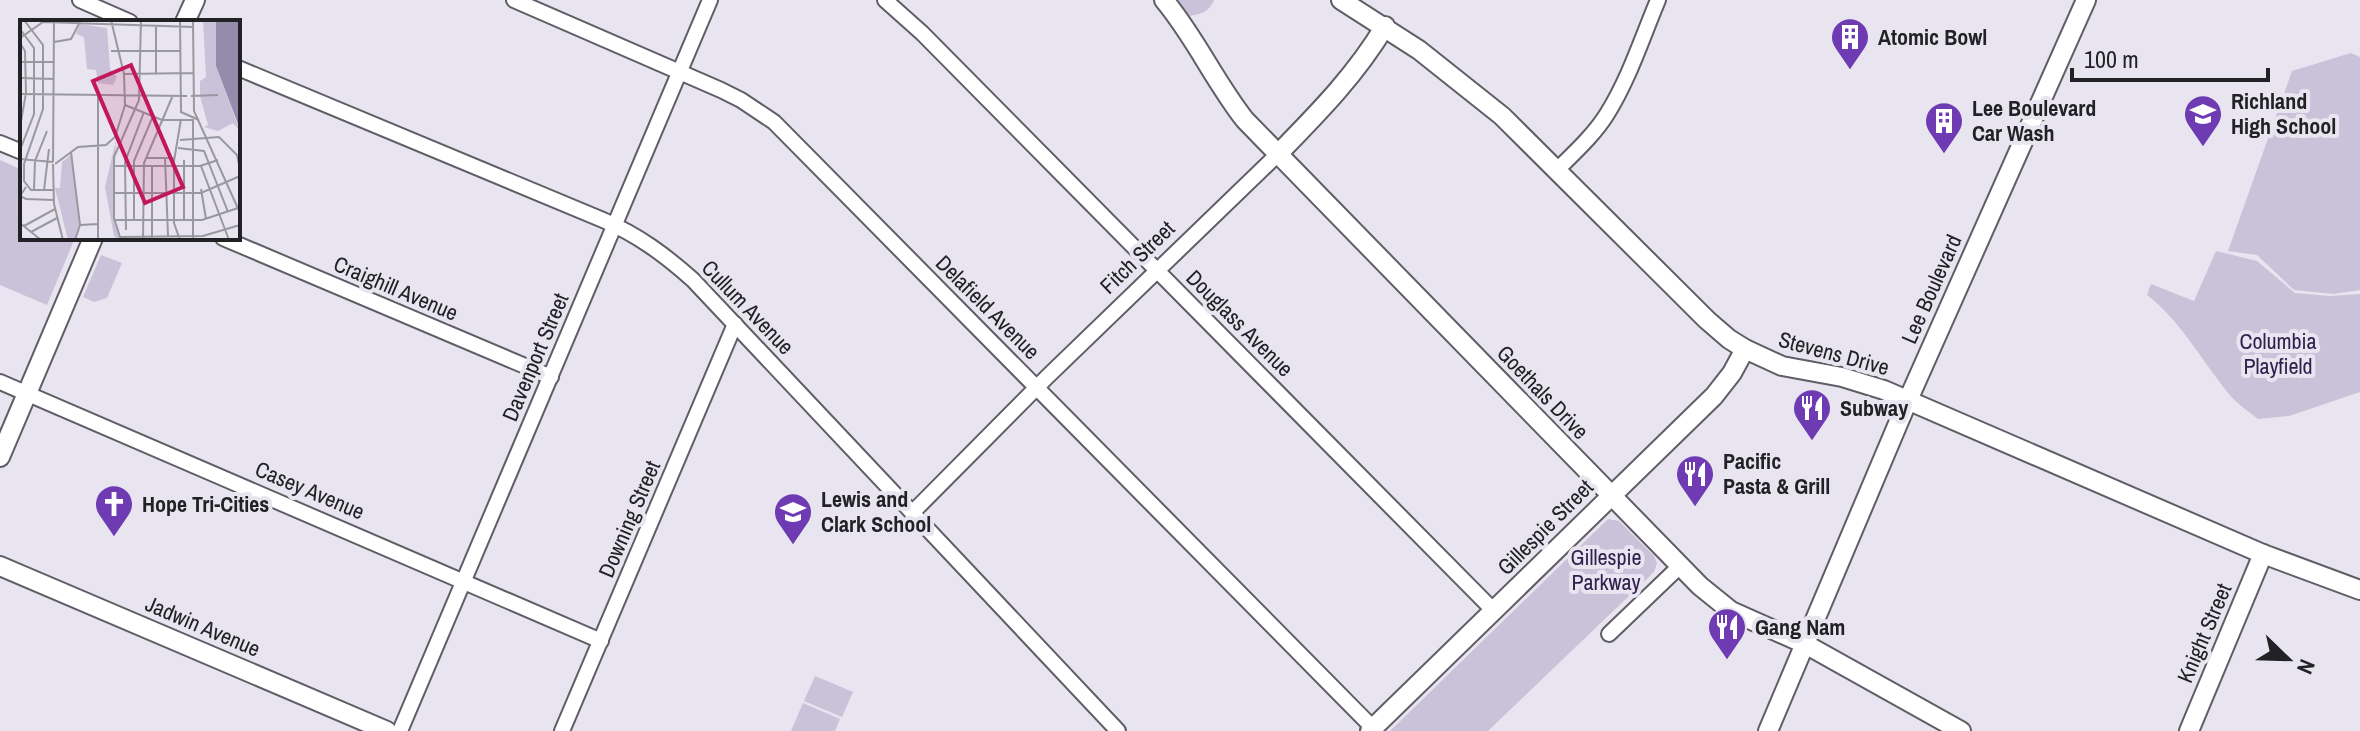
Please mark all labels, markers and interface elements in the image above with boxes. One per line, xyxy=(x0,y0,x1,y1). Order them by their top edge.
building icon: Atomic Bowl xyxy=(1829,16,1871,71)
inset map xyxy=(20,20,240,240)
place label: Atomic Bowl xyxy=(1878,22,1987,52)
scale bar xyxy=(2072,32,2268,82)
text: 100 m xyxy=(2084,43,2139,75)
place label: Richland High School xyxy=(2231,86,2336,141)
place label: Lee Boulevard Car Wash xyxy=(1972,93,2096,148)
school or university icon: Richland High School xyxy=(2182,93,2224,148)
building icon: Lee Boulevard Car Wash xyxy=(1923,100,1965,155)
street label: Fitch Street xyxy=(1093,214,1181,300)
street label: Lee Boulevard xyxy=(1894,230,1968,348)
street label: Craighill Avenue xyxy=(329,248,463,328)
street label: Delafield Avenue xyxy=(929,248,1047,366)
street label: Cullum Avenue xyxy=(695,253,801,361)
street label: Douglass Avenue xyxy=(1180,263,1300,383)
street label: Davenport Street xyxy=(495,288,575,426)
street label: Stevens Drive xyxy=(1775,324,1893,382)
park label: Columbia Playfield xyxy=(2239,326,2317,381)
street label: Goethals Drive xyxy=(1490,338,1596,446)
restaurant icon: Subway xyxy=(1791,387,1833,442)
place label: Subway xyxy=(1840,393,1908,423)
place label: Pacific Pasta & Grill xyxy=(1723,446,1830,501)
restaurant icon: Pacific Pasta & Grill xyxy=(1674,453,1716,508)
street label: Casey Avenue xyxy=(251,454,369,526)
street label: Downing Street xyxy=(591,456,667,582)
street label: Gillespie Street xyxy=(1490,472,1600,582)
church icon: Hope Tri-Cities xyxy=(93,483,135,538)
place label: Lewis and Clark School xyxy=(821,484,931,539)
place label: Hope Tri-Cities xyxy=(142,489,269,519)
school or university icon: Lewis and Clark School xyxy=(772,491,814,546)
park label: Gillespie Parkway xyxy=(1570,542,1642,597)
street label: Knight Street xyxy=(2170,579,2238,687)
street label: Jadwin Avenue xyxy=(141,588,265,664)
restaurant icon: Gang Nam xyxy=(1706,606,1748,661)
place label: Gang Nam xyxy=(1755,612,1845,642)
north arrow xyxy=(2248,619,2328,699)
text: N xyxy=(2290,655,2323,679)

